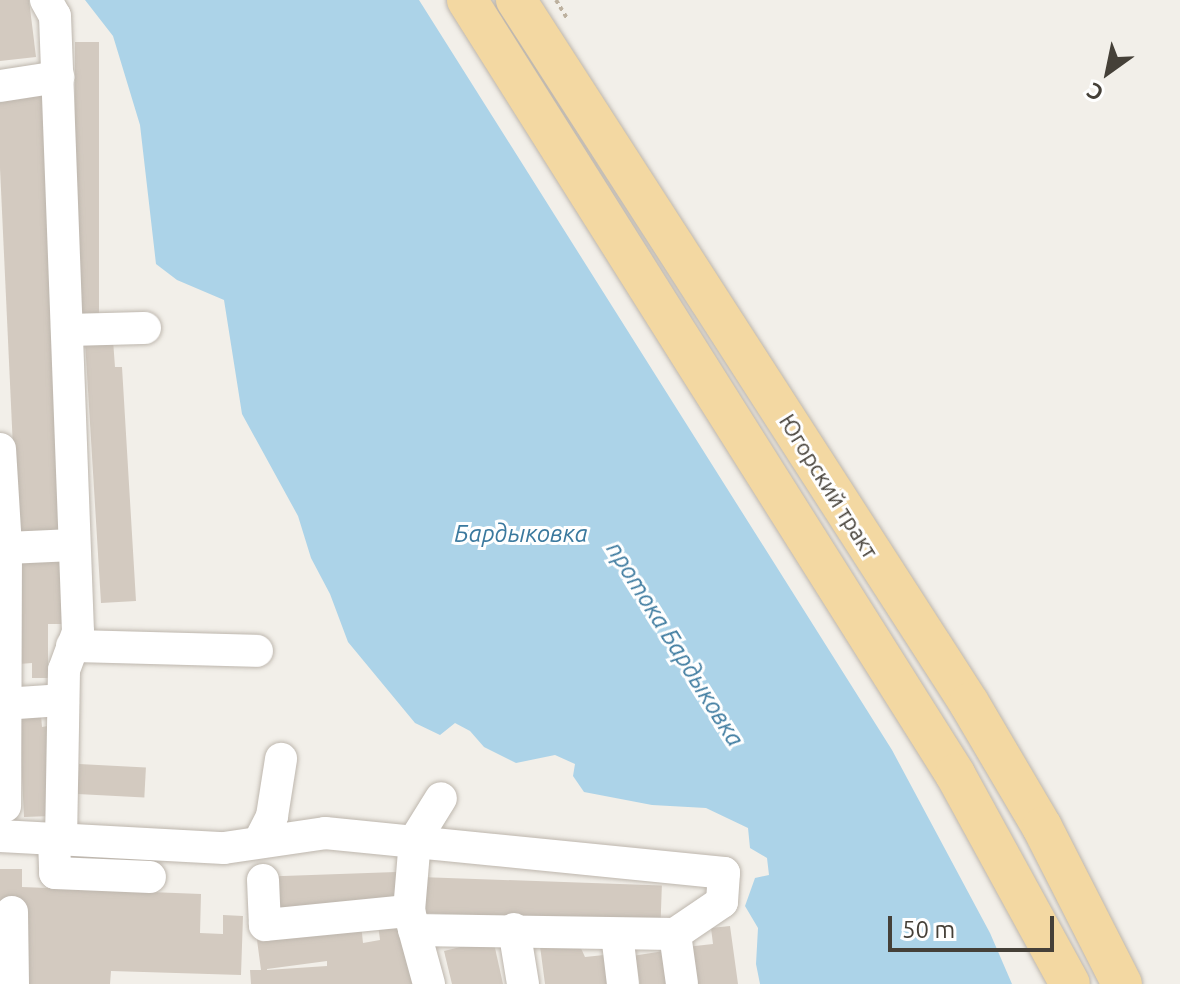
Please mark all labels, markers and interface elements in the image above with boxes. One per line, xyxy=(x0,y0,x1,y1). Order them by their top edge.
north arrow xyxy=(1068,32,1148,112)
text: С xyxy=(1082,78,1107,107)
street label: Югорский тракт xyxy=(774,409,884,563)
water label: Бардыковка xyxy=(454,520,588,548)
water label: протока Бардыковка xyxy=(600,536,750,752)
scale bar xyxy=(892,900,1058,950)
text: 50 m xyxy=(902,916,955,943)

